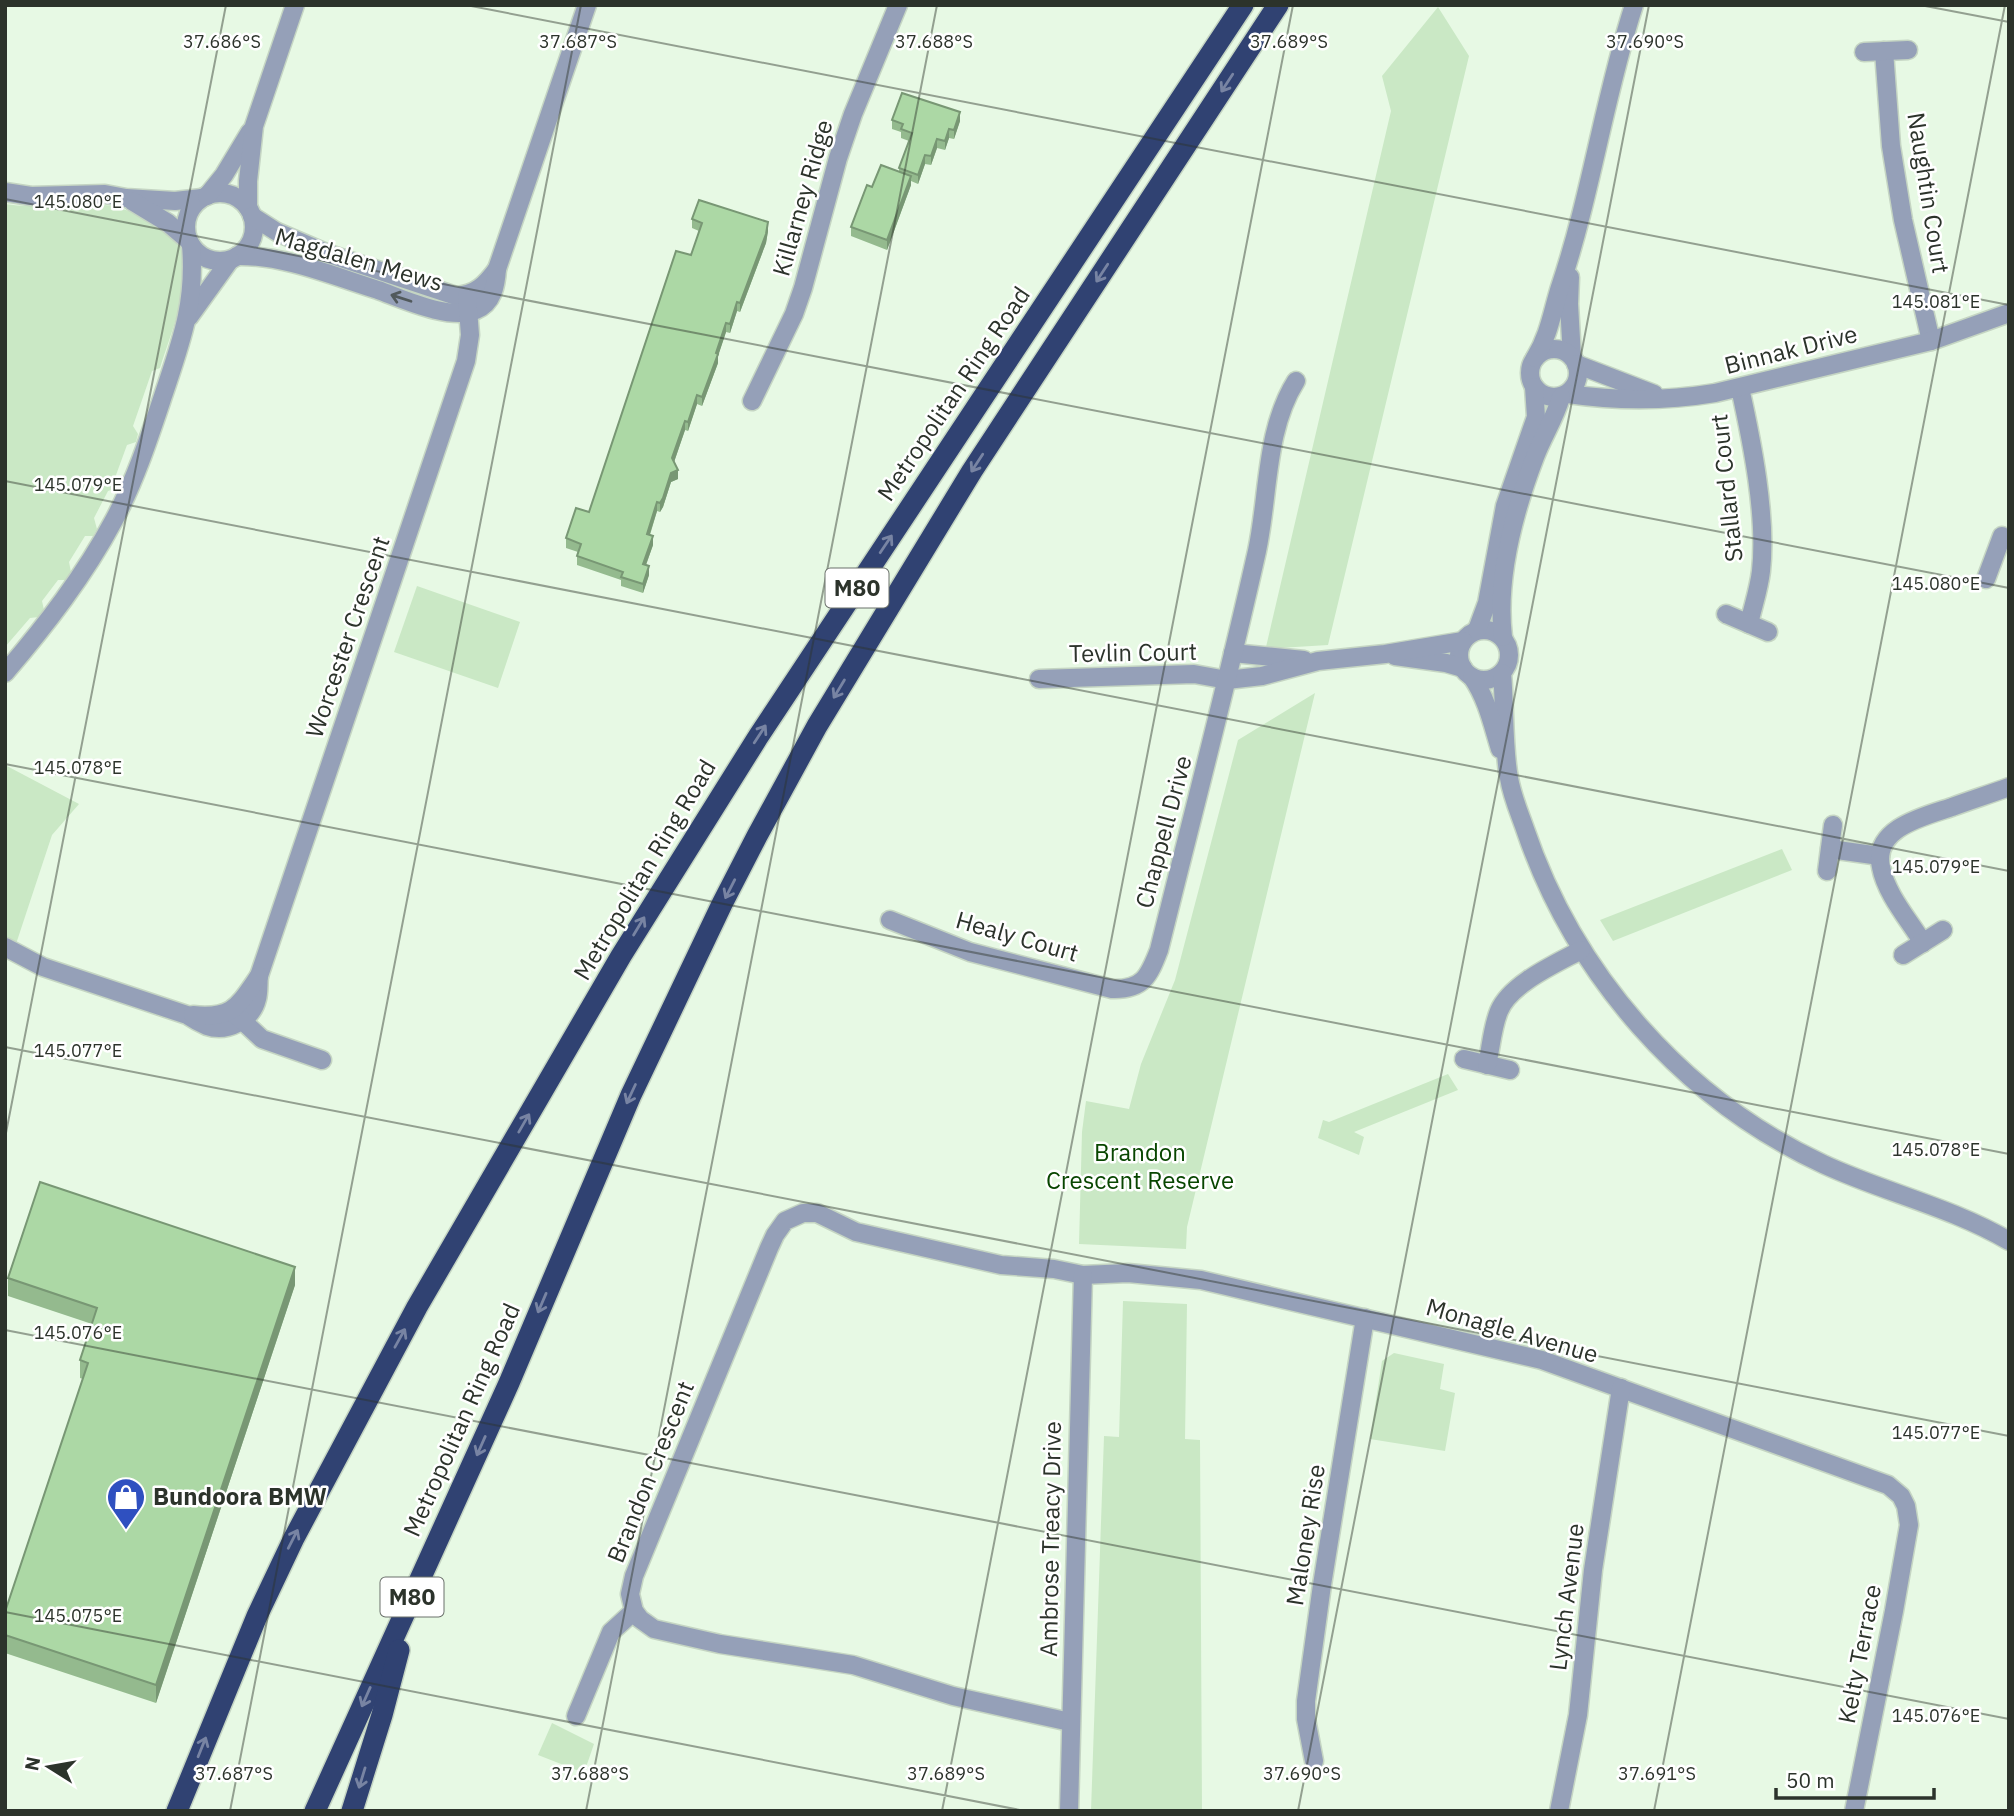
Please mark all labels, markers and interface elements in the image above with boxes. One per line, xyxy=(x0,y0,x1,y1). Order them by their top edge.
text: 37.686°S xyxy=(183,30,261,53)
text: 37.687°S xyxy=(539,30,617,53)
text: 37.688°S xyxy=(895,30,973,53)
text: 37.689°S xyxy=(1250,30,1328,53)
text: 37.690°S xyxy=(1606,30,1684,53)
one-way arrow xyxy=(1220,73,1235,92)
street label: Naughtin Court xyxy=(1900,110,1958,276)
street label: Killarney Ridge xyxy=(764,116,840,280)
text: 145.080°E xyxy=(34,190,122,213)
street label: Magdalen Mews xyxy=(272,220,447,298)
one-way arrow xyxy=(1095,263,1110,282)
street label: Metropolitan Ring Road xyxy=(869,280,1037,507)
text: 145.081°E xyxy=(1892,290,1980,313)
one-way arrow xyxy=(390,291,412,304)
street label: Binnak Drive xyxy=(1721,317,1861,381)
street label: Stallard Court xyxy=(1702,413,1750,564)
one-way arrow xyxy=(970,453,985,472)
text: 145.079°E xyxy=(34,473,122,496)
street label: Worcester Crescent xyxy=(298,532,397,742)
one-way arrow xyxy=(878,535,893,554)
road number: M80 xyxy=(826,568,888,608)
text: 145.080°E xyxy=(1892,572,1980,595)
street label: Tevlin Court xyxy=(1069,635,1197,669)
one-way arrow xyxy=(832,679,846,699)
one-way arrow xyxy=(753,724,767,744)
street label: Chappell Drive xyxy=(1127,752,1199,912)
street label: Metropolitan Ring Road xyxy=(565,753,723,986)
text: 145.078°E xyxy=(34,756,122,779)
text: 145.079°E xyxy=(1892,855,1980,878)
one-way arrow xyxy=(722,878,736,899)
street label: Healy Court xyxy=(952,903,1082,969)
one-way arrow xyxy=(633,917,647,937)
text: 145.077°E xyxy=(34,1039,122,1062)
one-way arrow xyxy=(624,1083,637,1104)
one-way arrow xyxy=(517,1113,531,1133)
park label: Brandon Crescent Reserve xyxy=(1046,1136,1234,1196)
text: 145.078°E xyxy=(1892,1138,1980,1161)
street label: Monagle Avenue xyxy=(1423,1290,1602,1370)
one-way arrow xyxy=(535,1292,548,1314)
street label: Metropolitan Ring Road xyxy=(395,1298,527,1541)
text: 145.076°E xyxy=(34,1321,122,1344)
one-way arrow xyxy=(394,1328,407,1349)
street label: Brandon Crescent xyxy=(599,1376,701,1567)
street label: Ambrose Treacy Drive xyxy=(1032,1421,1068,1657)
text: 145.077°E xyxy=(1892,1421,1980,1444)
one-way arrow xyxy=(474,1434,487,1456)
street label: Maloney Rise xyxy=(1278,1462,1332,1608)
shop icon: Bundoora BMW xyxy=(105,1476,147,1531)
place label: Bundoora BMW xyxy=(153,1480,327,1512)
street label: Lynch Avenue xyxy=(1541,1521,1591,1672)
one-way arrow xyxy=(287,1529,301,1550)
road number: M80 xyxy=(380,1578,444,1616)
street label: Kelty Terrace xyxy=(1830,1582,1888,1726)
text: 145.075°E xyxy=(34,1604,122,1627)
one-way arrow xyxy=(359,1686,372,1707)
text: 145.076°E xyxy=(1892,1704,1980,1727)
north arrow xyxy=(14,1732,84,1802)
one-way arrow xyxy=(196,1737,209,1759)
text: N xyxy=(19,1755,45,1773)
scale bar xyxy=(1776,1756,1934,1800)
text: 37.687°S xyxy=(195,1762,273,1785)
text: 37.688°S xyxy=(551,1762,629,1785)
text: 37.689°S xyxy=(907,1762,985,1785)
text: 37.690°S xyxy=(1263,1762,1341,1785)
text: 37.691°S xyxy=(1618,1762,1696,1785)
one-way arrow xyxy=(354,1766,367,1788)
text: 50 m xyxy=(1786,1766,1835,1794)

